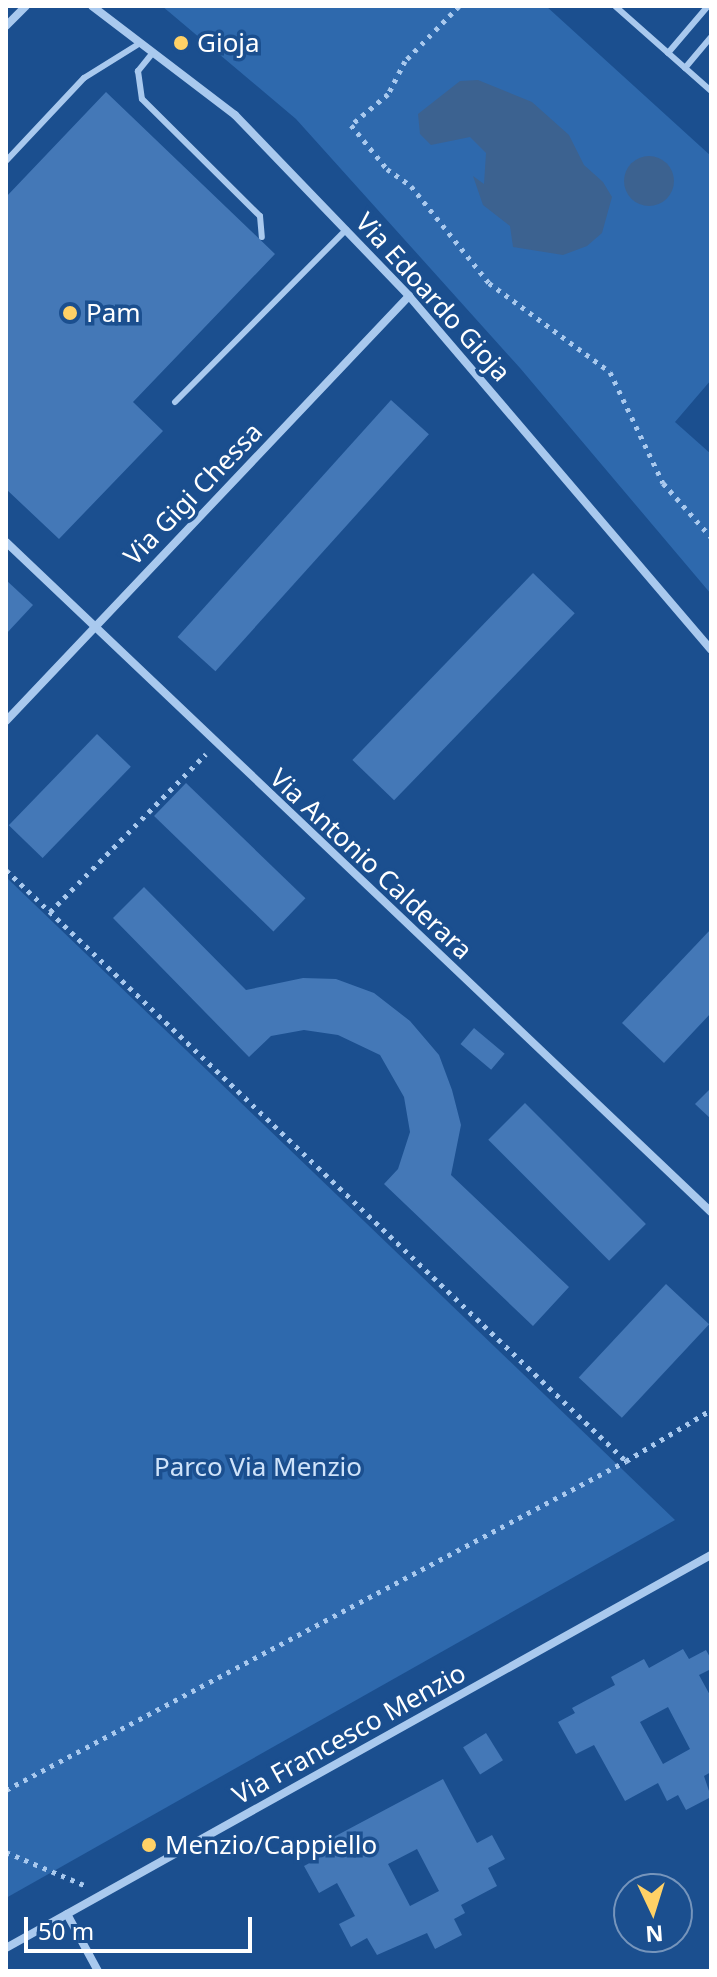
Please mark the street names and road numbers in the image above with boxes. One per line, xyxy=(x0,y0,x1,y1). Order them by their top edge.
street label: Via Edoardo Gioja xyxy=(349,206,517,388)
street label: Via Gigi Chessa xyxy=(117,416,269,572)
street label: Via Antonio Calderara xyxy=(264,762,478,966)
street label: Via Francesco Menzio xyxy=(227,1657,471,1811)

